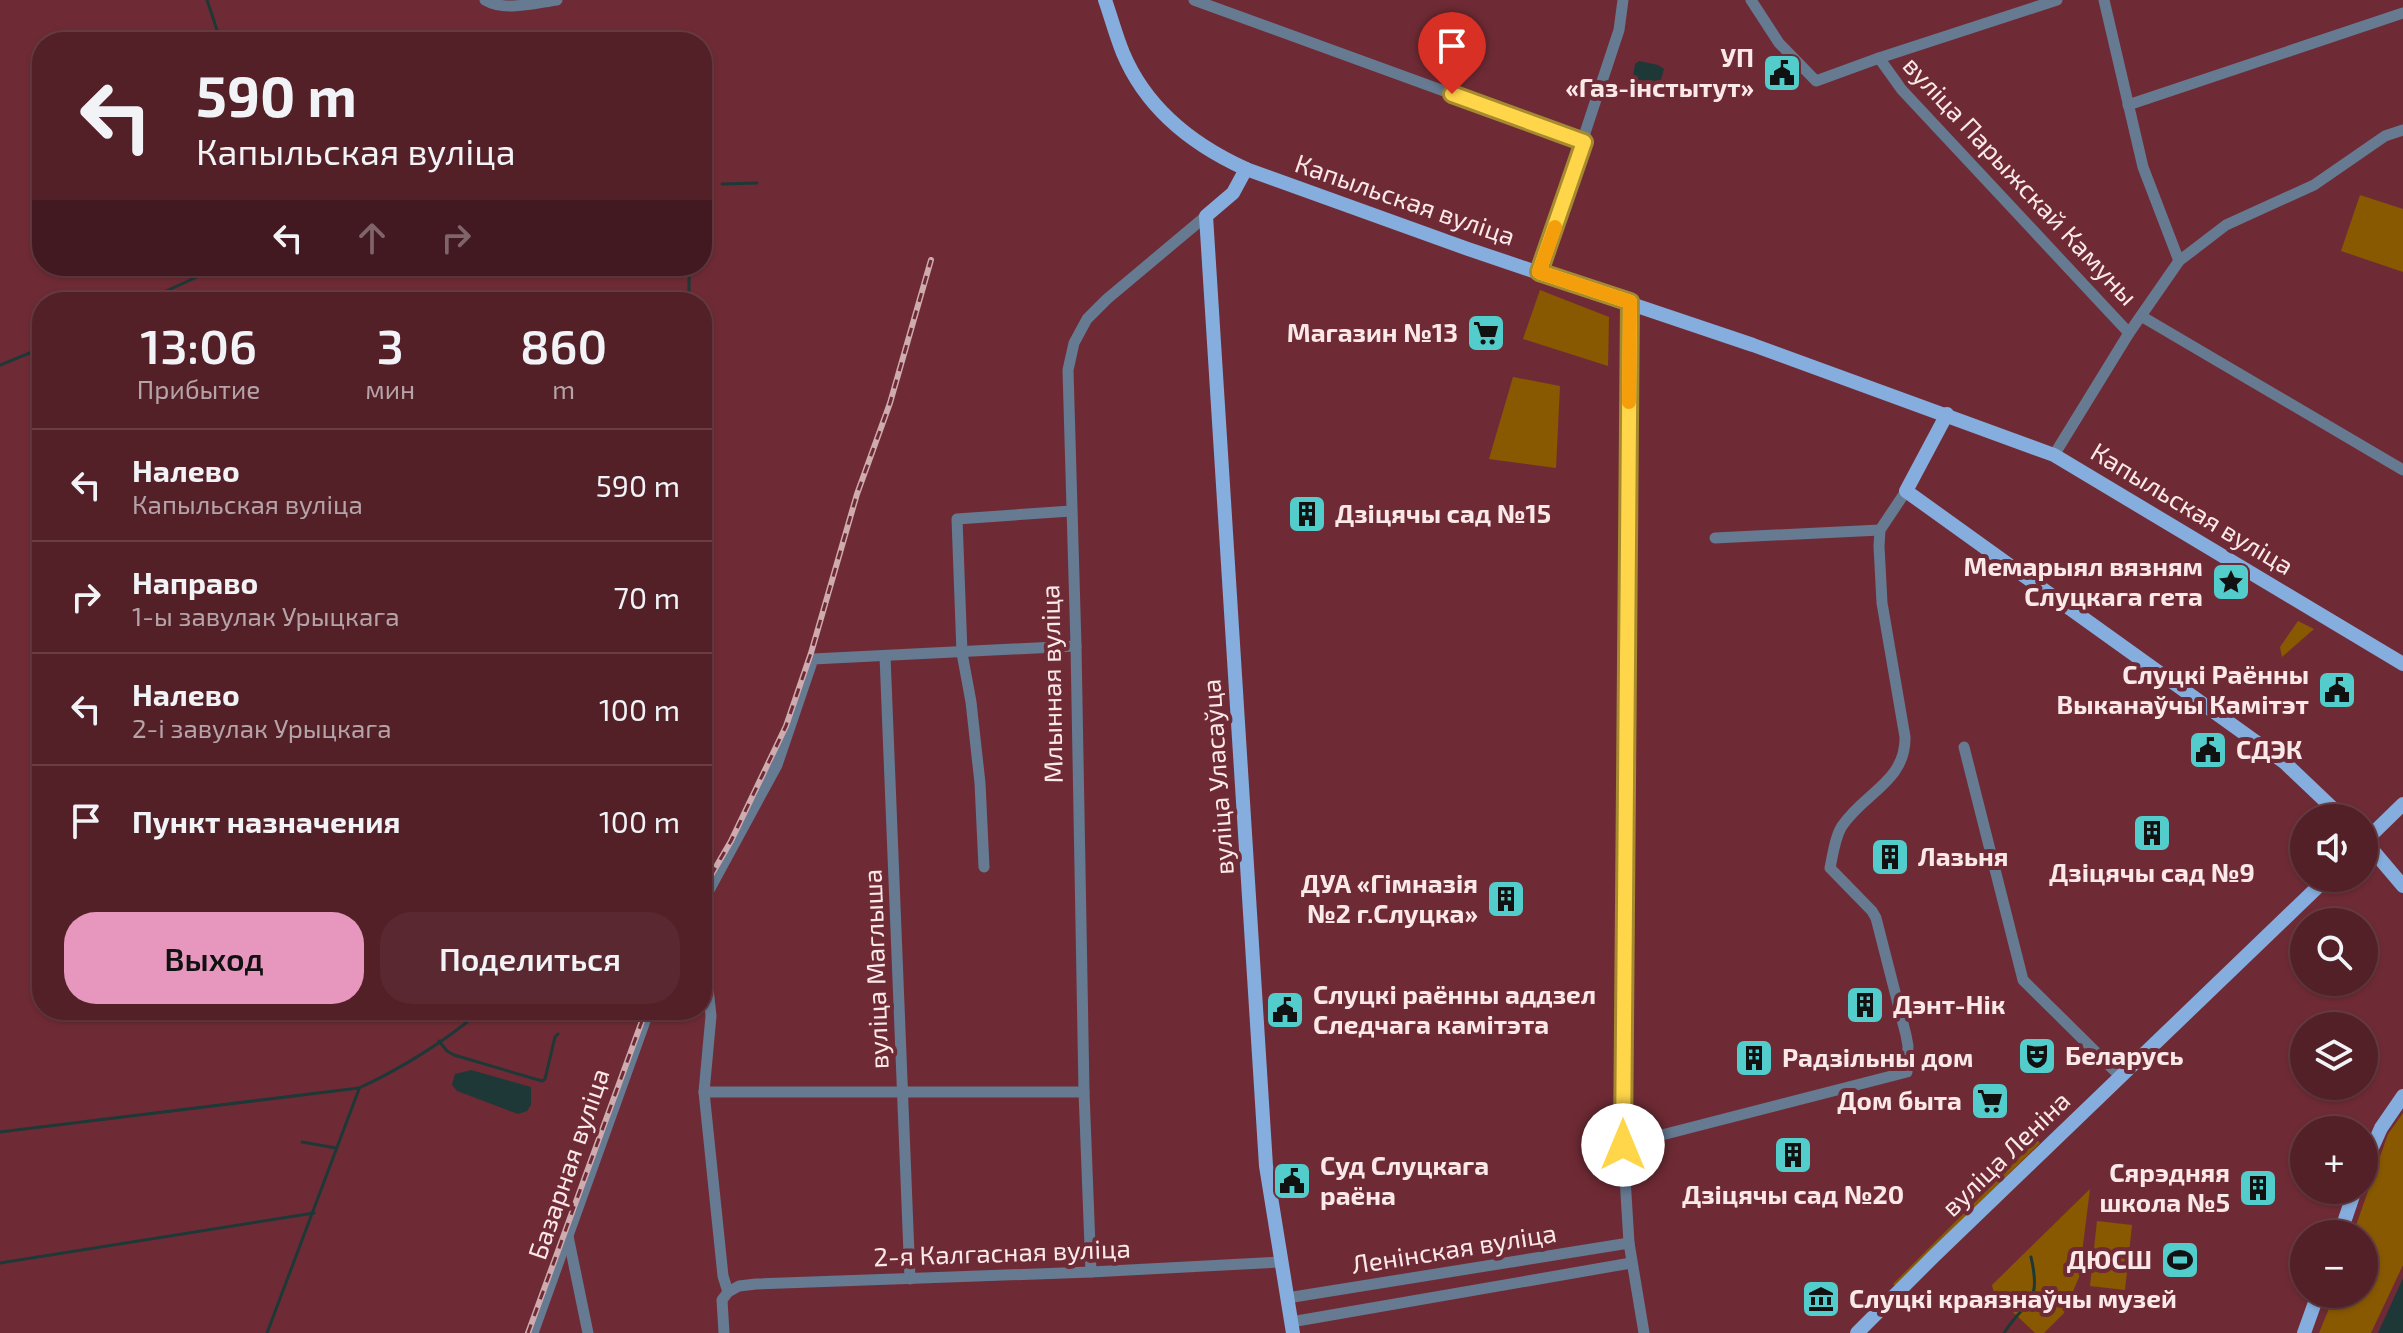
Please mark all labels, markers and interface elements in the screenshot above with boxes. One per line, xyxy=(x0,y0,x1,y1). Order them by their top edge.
pin xyxy=(1418,12,1486,94)
icon: arrive xyxy=(1430,24,1474,68)
place label: УП «Газ-інстытут» xyxy=(1565,41,1754,102)
street label: вуліца Парыжскай Камуны xyxy=(1897,49,2145,312)
public building icon: УП «Газ-інстытут» xyxy=(1761,52,1803,94)
text: 590 m xyxy=(196,61,357,128)
icon: left xyxy=(64,64,168,168)
text: Капыльская вуліца xyxy=(196,129,516,172)
street label: Капыльская вуліца xyxy=(1291,146,1520,252)
icon: left xyxy=(266,216,310,260)
icon: ahead xyxy=(350,216,394,260)
icon: right xyxy=(434,216,478,260)
supermarket icon: Магазин №13 xyxy=(1465,312,1507,354)
text: 13:06 xyxy=(140,316,257,374)
text: 3 xyxy=(377,316,404,374)
text: 860 xyxy=(520,316,607,374)
place label: Магазин №13 xyxy=(1287,316,1458,347)
text: Прибытие xyxy=(137,373,260,404)
text: мин xyxy=(365,373,415,404)
text: m xyxy=(552,373,575,404)
street label: Капыльская вуліца xyxy=(2085,435,2300,581)
text: Налево xyxy=(132,452,240,488)
icon: left xyxy=(64,463,108,507)
text: 590 m xyxy=(596,467,680,503)
text: Капыльская вуліца xyxy=(132,488,363,519)
building icon: Дзіцячы сад №15 xyxy=(1286,493,1328,535)
place label: Дзіцячы сад №15 xyxy=(1335,497,1551,528)
place label: Мемарыял вязням Слуцкага гета xyxy=(1964,550,2203,611)
place icon: Мемарыял вязням Слуцкага гета xyxy=(2210,561,2252,603)
text: Направо xyxy=(132,564,258,600)
icon: right xyxy=(64,575,108,619)
text: 70 m xyxy=(614,579,680,615)
street label: Млынная вуліца xyxy=(1033,584,1069,784)
text: 1-ы завулак Урыцкага xyxy=(132,600,400,631)
place label: Слуцкі Раённы Выканаўчы Камітэт xyxy=(2057,658,2309,719)
public building icon: Слуцкі Раённы Выканаўчы Камітэт xyxy=(2316,669,2358,711)
text: Налево xyxy=(132,676,240,712)
street label: вуліца Уласаўца xyxy=(1194,678,1240,876)
icon: left xyxy=(64,687,108,731)
text: 100 m xyxy=(599,691,680,727)
text: 2-і завулак Урыцкага xyxy=(132,712,392,743)
public building icon: СДЭК xyxy=(2187,729,2229,771)
place label: СДЭК xyxy=(2236,733,2303,764)
icon: arrive xyxy=(64,799,108,843)
text: Пункт назначения xyxy=(132,803,400,839)
text: 100 m xyxy=(599,803,680,839)
map controls xyxy=(2290,804,2378,1308)
button: sound xyxy=(2290,804,2378,892)
building icon: Дзіцячы сад №9 xyxy=(2131,812,2173,854)
building icon: Лазьня xyxy=(1869,836,1911,878)
place label: Лазьня xyxy=(1918,840,2008,871)
place label: Дзіцячы сад №9 xyxy=(2049,856,2255,887)
place label: ДУА «Гімназія №2 г.Слуцка» xyxy=(1301,867,1478,928)
street label: вуліца Маглыша xyxy=(856,869,894,1070)
building icon: ДУА «Гімназія №2 г.Слуцка» xyxy=(1485,878,1527,920)
button: search xyxy=(2290,908,2378,996)
button: Выход xyxy=(64,912,364,1004)
button: Поделиться xyxy=(380,912,680,1004)
place label: Слуцкі раённы аддзел Следчага камітэта xyxy=(1313,978,1596,1039)
building icon: Дэнт-Нік xyxy=(1844,984,1886,1026)
place label: Дэнт-Нік xyxy=(1893,988,2006,1019)
public building icon: Слуцкі раённы аддзел Следчага камітэта xyxy=(1264,989,1306,1031)
button: layers xyxy=(2290,1012,2378,1100)
theatre icon: Беларусь xyxy=(2016,1035,2058,1077)
building icon: Радзільны дом xyxy=(1733,1037,1775,1079)
place label: Беларусь xyxy=(2065,1039,2183,1070)
place label: Радзільны дом xyxy=(1782,1041,1973,1072)
street label: Базарная вуліца xyxy=(520,1064,616,1263)
supermarket icon: Дом быта xyxy=(1969,1080,2011,1122)
place label: Дом быта xyxy=(1837,1084,1962,1115)
street label: вуліца Леніна xyxy=(1934,1084,2076,1222)
position arrow xyxy=(1581,1103,1665,1187)
button: + xyxy=(2290,1116,2378,1204)
building icon: Дзіцячы сад №20 xyxy=(1772,1134,1814,1176)
place label: Суд Слуцкага раёна xyxy=(1320,1149,1489,1210)
place label: Сярэдняя школа №5 xyxy=(2099,1156,2230,1217)
public building icon: Суд Слуцкага раёна xyxy=(1271,1160,1313,1202)
building icon: Сярэдняя школа №5 xyxy=(2237,1167,2279,1209)
place label: Дзіцячы сад №20 xyxy=(1682,1178,1904,1209)
street label: Ленінская вуліца xyxy=(1349,1216,1559,1280)
button: − xyxy=(2290,1220,2378,1308)
street label: 2-я Калгасная вуліца xyxy=(873,1232,1131,1272)
sports icon: ДЮСШ xyxy=(2159,1239,2201,1281)
place label: ДЮСШ xyxy=(2067,1243,2152,1274)
museum icon: Слуцкі краязнаўчы музей xyxy=(1800,1278,1842,1320)
place label: Слуцкі краязнаўчы музей xyxy=(1849,1282,2177,1313)

